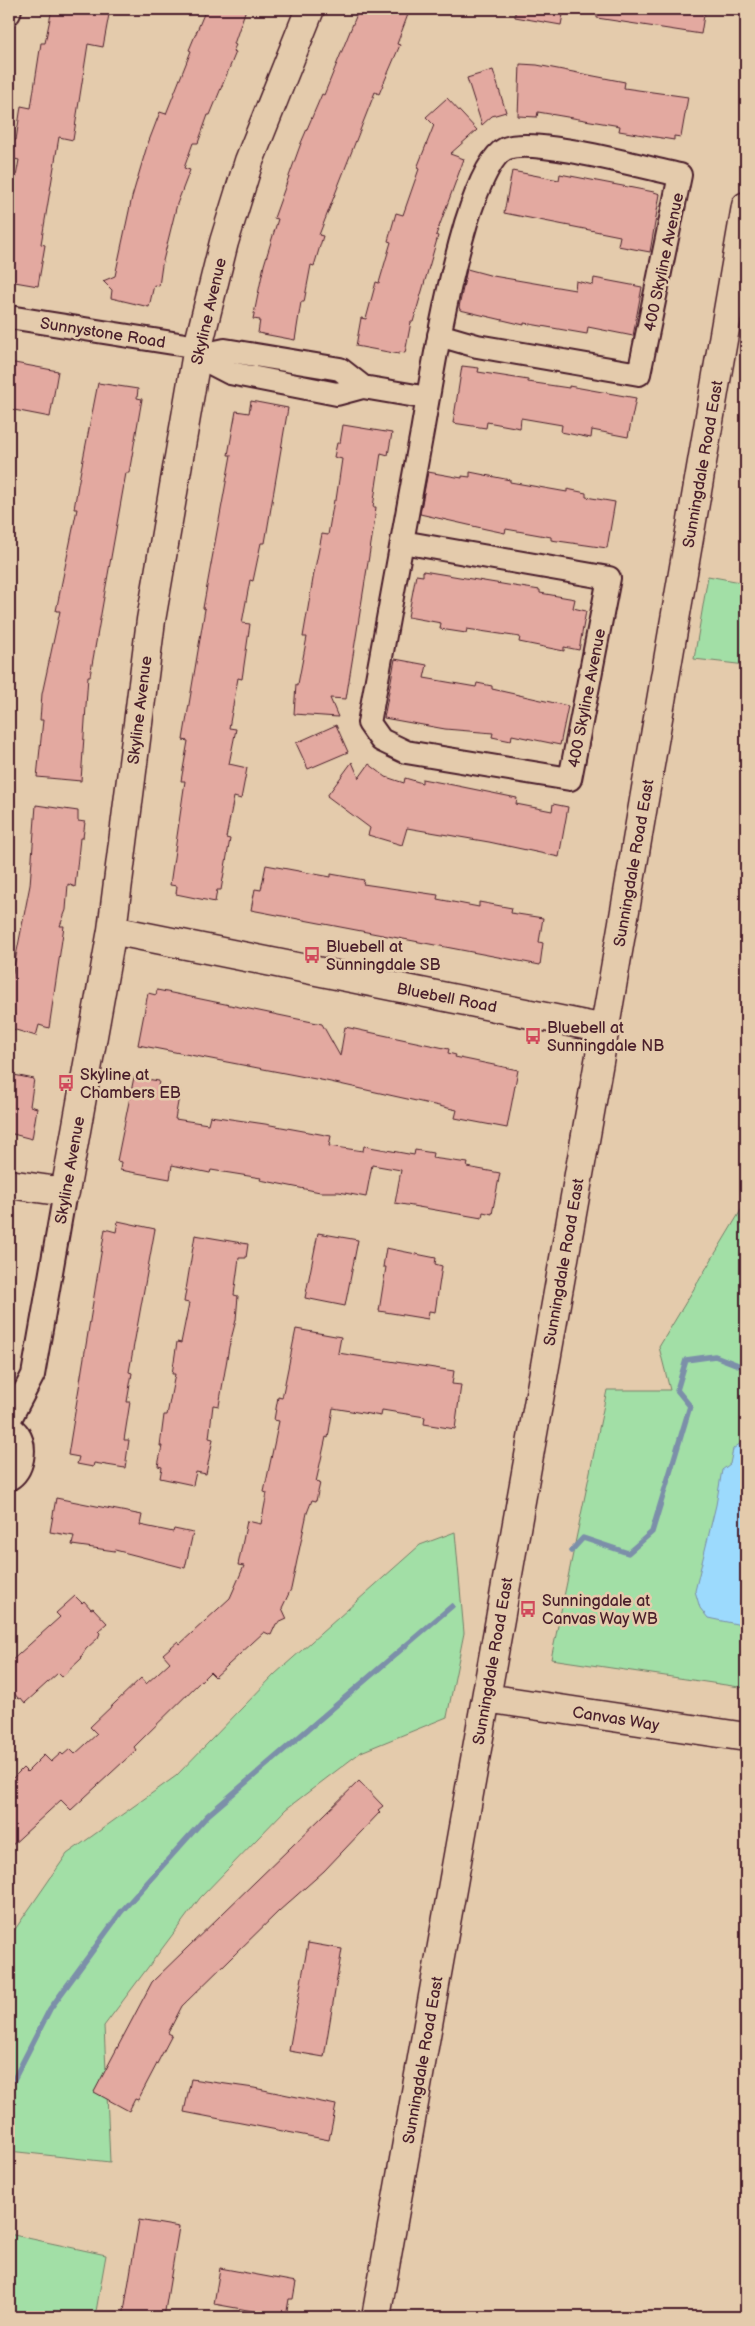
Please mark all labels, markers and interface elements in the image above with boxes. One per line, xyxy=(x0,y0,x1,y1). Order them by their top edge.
street label: 400 Skyline Avenue xyxy=(640,191,689,333)
street label: Skyline Avenue xyxy=(188,256,231,367)
street label: Sunnystone Road xyxy=(39,314,167,353)
street label: Sunningdale Road East xyxy=(679,379,728,549)
street label: 400 Skyline Avenue xyxy=(565,627,610,770)
street label: Skyline Avenue xyxy=(124,654,157,765)
street label: Sunningdale Road East xyxy=(610,778,659,948)
place label: Bluebell at Sunningdale SB xyxy=(326,938,441,975)
bus stop icon: Bluebell at Sunningdale SB xyxy=(302,945,322,965)
street label: Bluebell Road xyxy=(395,979,498,1017)
place label: Bluebell at Sunningdale NB xyxy=(547,1019,664,1056)
bus stop icon: Bluebell at Sunningdale NB xyxy=(523,1026,543,1046)
place label: Skyline at Chambers EB xyxy=(80,1066,181,1103)
bus stop icon: Skyline at Chambers EB xyxy=(56,1073,76,1093)
street label: Skyline Avenue xyxy=(52,1114,89,1226)
street label: Sunningdale Road East xyxy=(540,1177,589,1347)
street label: Sunningdale Road East xyxy=(469,1576,518,1746)
place label: Sunningdale at Canvas Way WB xyxy=(542,1592,658,1629)
bus stop icon: Sunningdale at Canvas Way WB xyxy=(518,1599,538,1619)
street label: Canvas Way xyxy=(571,1703,661,1736)
street label: Sunningdale Road East xyxy=(399,1975,448,2145)

